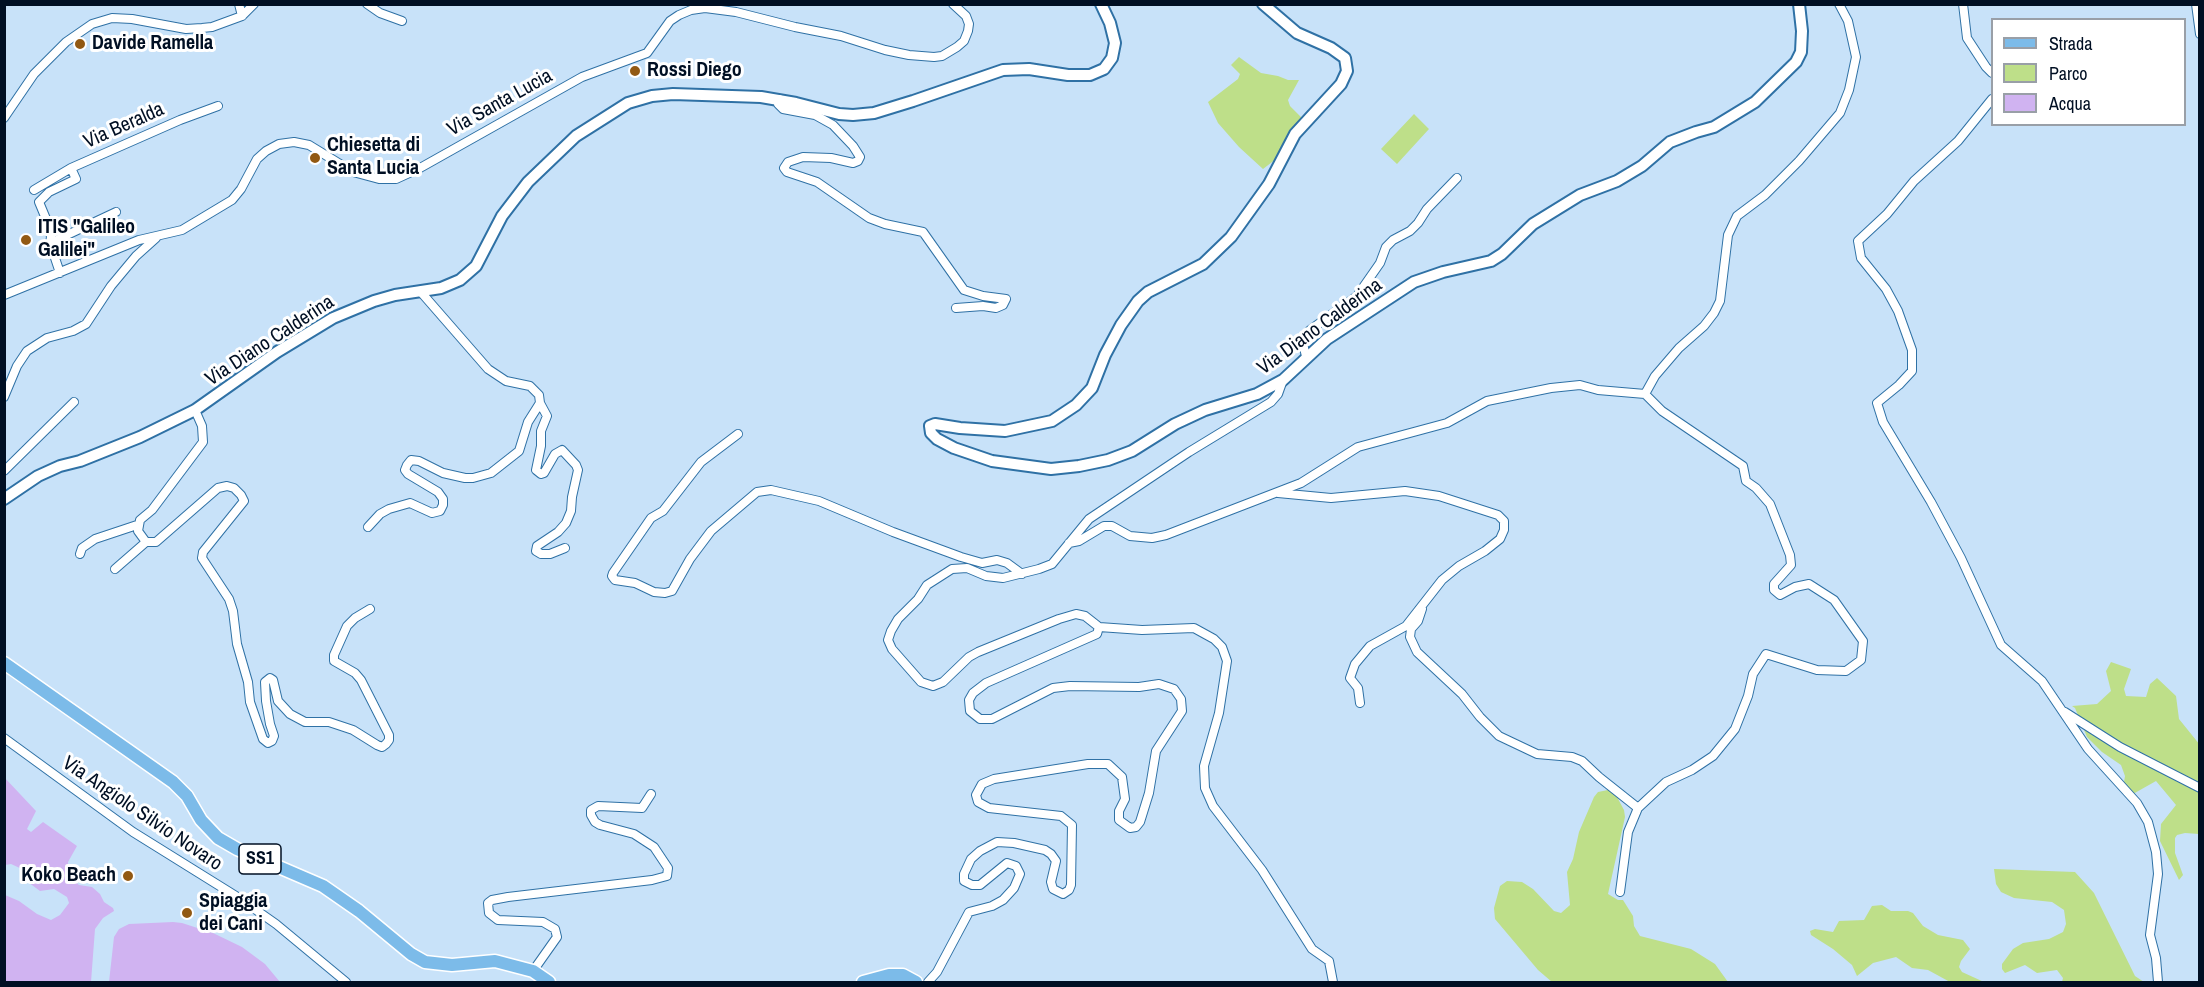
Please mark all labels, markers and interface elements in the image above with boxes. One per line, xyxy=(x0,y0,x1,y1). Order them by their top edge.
legend xyxy=(1991,18,2186,126)
text: Strada xyxy=(2049,31,2093,56)
place label: Davide Ramella xyxy=(92,32,213,56)
marker: Davide Ramella xyxy=(73,37,87,51)
place label: Rossi Diego xyxy=(647,59,742,83)
text: Parco xyxy=(2049,61,2088,86)
street label: Via Santa Lucia xyxy=(443,64,557,142)
marker: Rossi Diego xyxy=(628,64,642,78)
text: Acqua xyxy=(2049,91,2091,116)
street label: Via Beralda xyxy=(80,98,168,154)
place label: Chiesetta di Santa Lucia xyxy=(327,134,420,181)
marker: Chiesetta di Santa Lucia xyxy=(308,151,322,165)
place label: ITIS "Galileo Galilei" xyxy=(38,216,135,263)
marker: ITIS "Galileo Galilei" xyxy=(19,233,33,247)
street label: Via Diano Calderina xyxy=(1253,274,1387,380)
street label: Via Diano Calderina xyxy=(201,291,339,391)
street label: Via Angiolo Silvio Novaro xyxy=(58,752,226,876)
road number: SS1 xyxy=(239,844,281,874)
place label: Koko Beach xyxy=(21,864,116,888)
marker: Koko Beach xyxy=(121,869,135,883)
place label: Spiaggia dei Cani xyxy=(199,890,267,937)
marker: Spiaggia dei Cani xyxy=(180,906,194,920)

